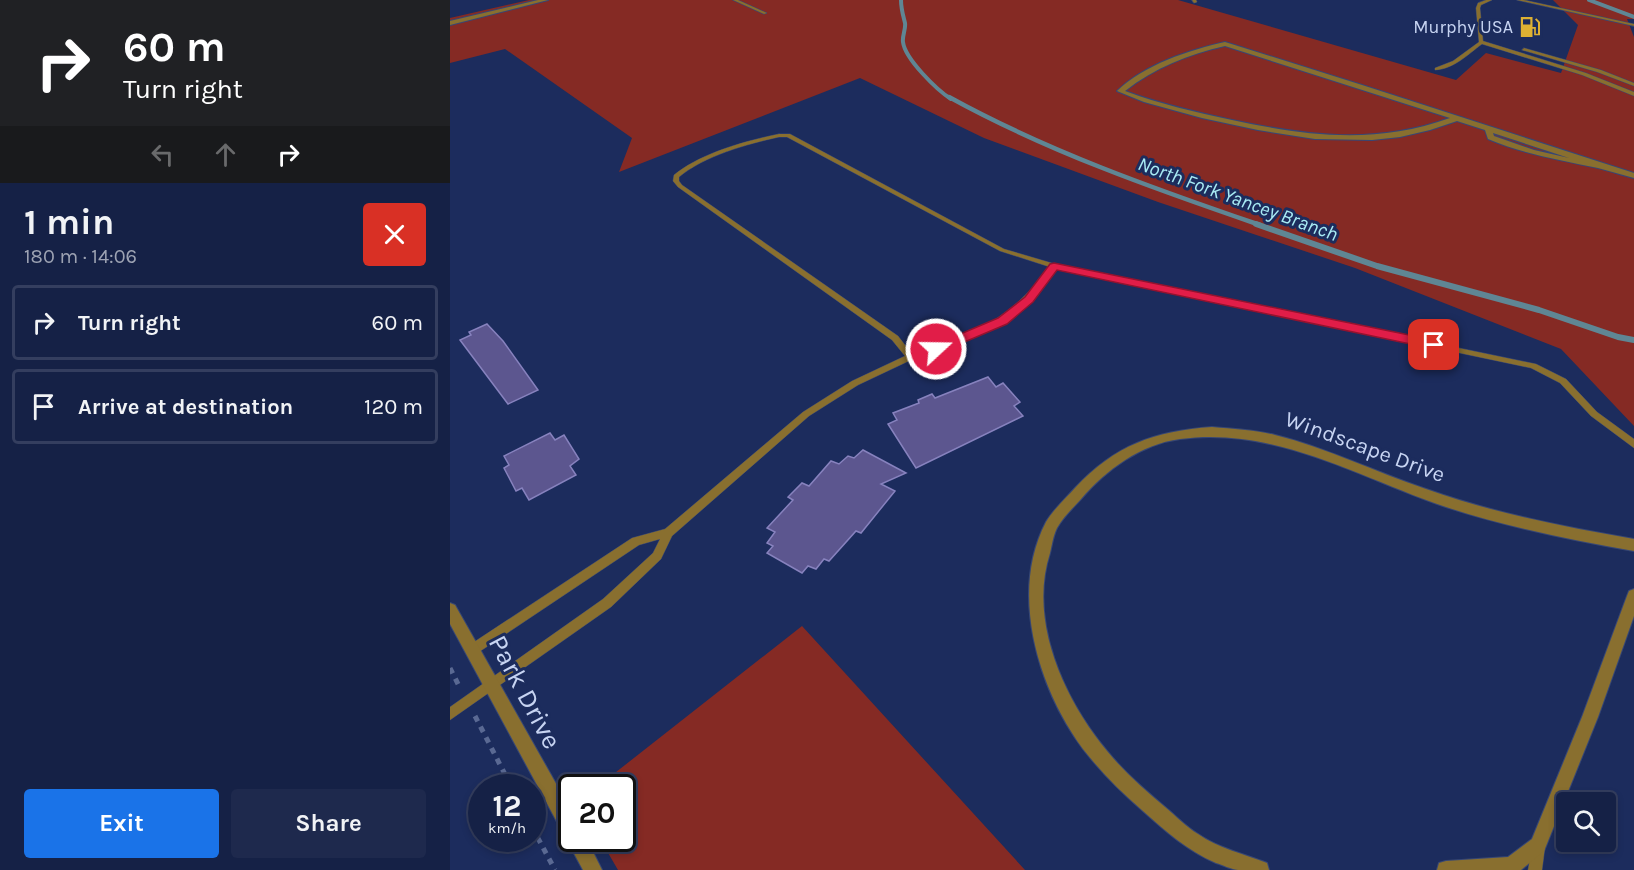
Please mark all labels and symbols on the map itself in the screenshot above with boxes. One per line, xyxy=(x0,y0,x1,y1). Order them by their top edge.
fuel station icon: Murphy USA xyxy=(1518,15,1542,39)
place label: Murphy USA xyxy=(1413,16,1513,38)
water label: North Fork Yancey Branch xyxy=(1135,152,1341,246)
position arrow xyxy=(904,317,968,381)
pin xyxy=(1408,319,1459,370)
street label: Windscape Drive xyxy=(1281,406,1449,488)
street label: Park Drive xyxy=(482,630,568,754)
speed limit sign: 20 xyxy=(558,774,636,852)

